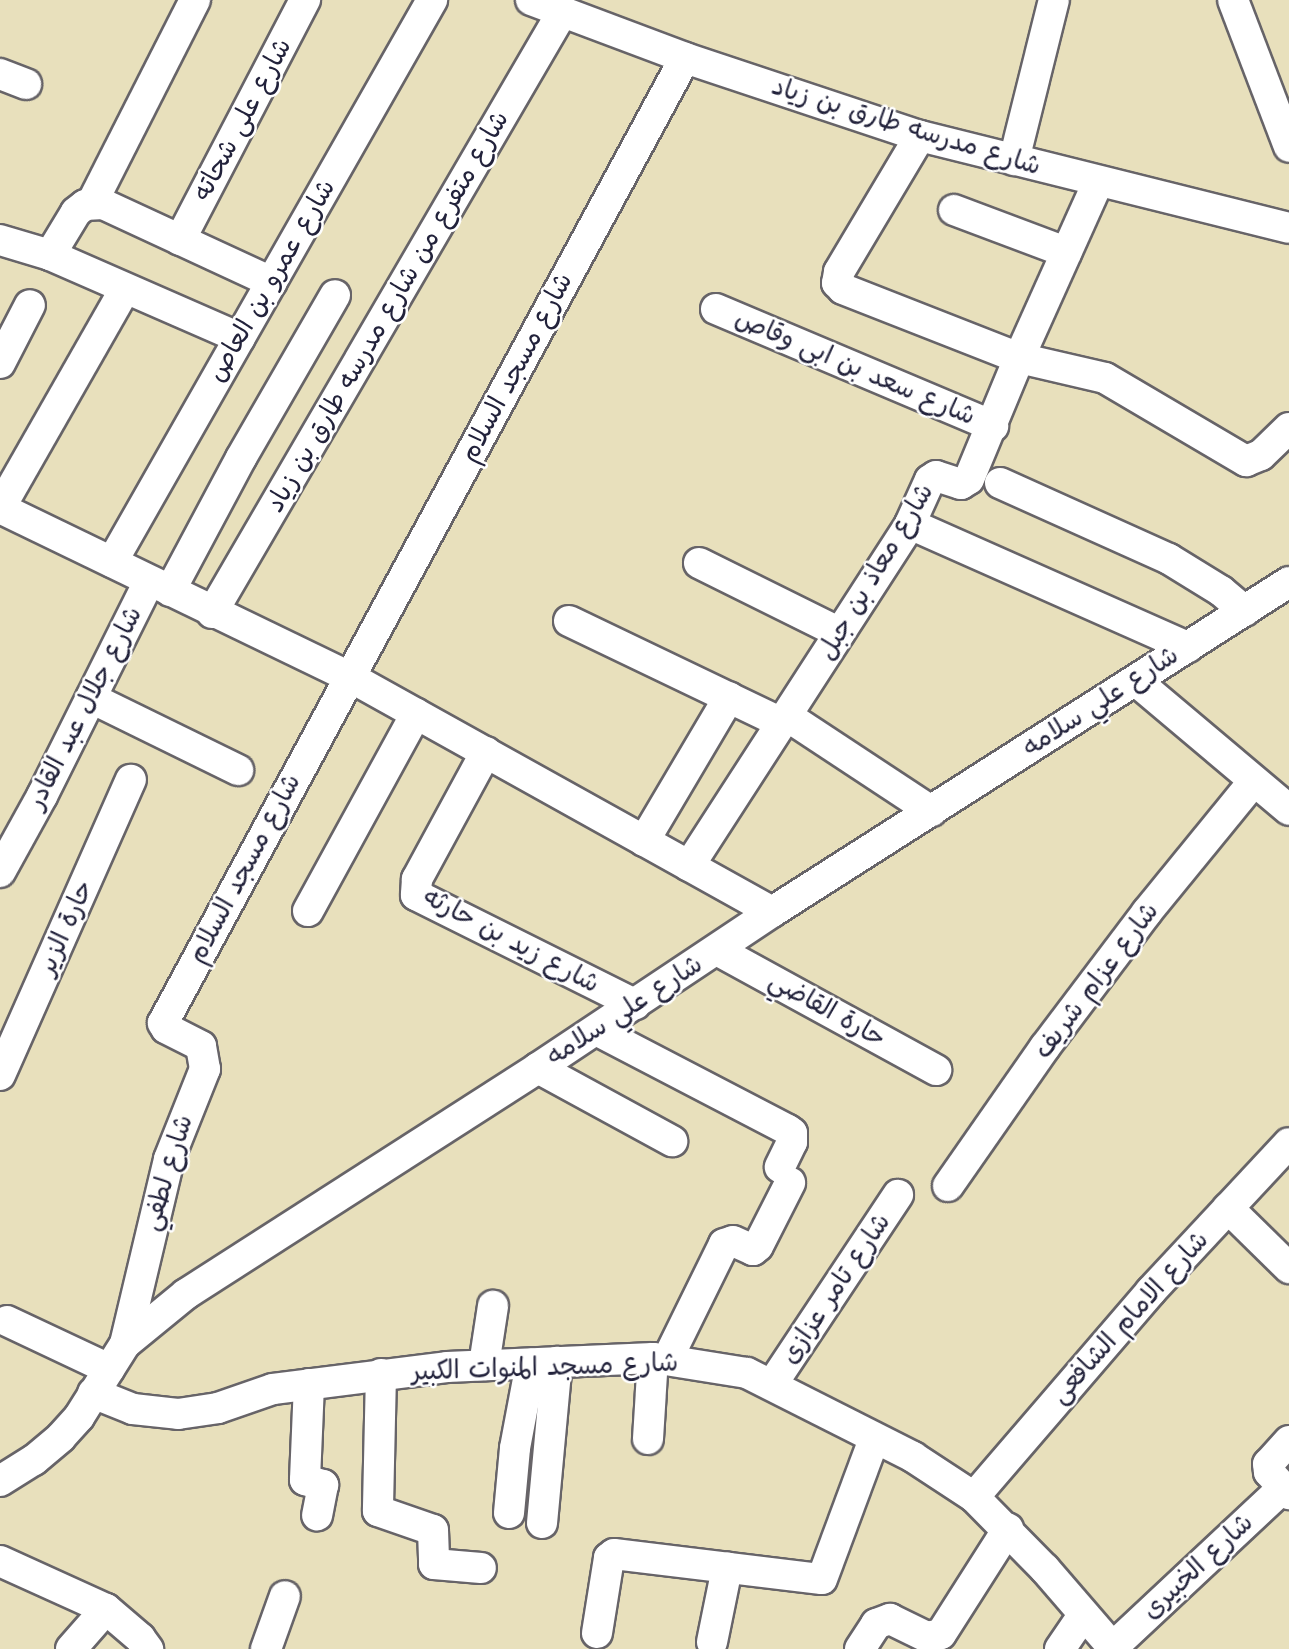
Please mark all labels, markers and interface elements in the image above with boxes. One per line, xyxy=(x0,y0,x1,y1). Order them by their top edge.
street label: شارع على شحاته xyxy=(187,33,299,207)
street label: شارع مدرسه طارق بن زياد xyxy=(768,71,1044,183)
street label: شارع متفرع من شارع مدرسه طارق بن زياد xyxy=(260,106,516,518)
street label: شارع عمرو بن العاص xyxy=(201,174,343,388)
street label: شارع مسجد السلام xyxy=(454,268,580,468)
street label: شارع سعد بن ابى وقاص xyxy=(730,303,980,433)
street label: شارع معاذ بن جبل xyxy=(811,478,941,666)
street label: شارع جلال عبد القادر xyxy=(20,601,150,815)
street label: شارع علي سلامه xyxy=(1017,640,1185,764)
street label: شارع مسجد السلام xyxy=(182,769,308,969)
street label: حارة الزير xyxy=(31,876,101,980)
street label: شارع زيد بن حارثه xyxy=(418,882,604,1000)
street label: شارع عزام شريف xyxy=(1028,897,1166,1065)
street label: شارع علي سلامه xyxy=(541,949,709,1073)
street label: حارة القاضي xyxy=(763,965,891,1055)
street label: شارع لطفي xyxy=(136,1111,200,1235)
street label: شارع تامر عزازى xyxy=(774,1208,898,1370)
street label: شارع الامام الشافعى xyxy=(1044,1225,1216,1411)
street label: شارع مسجد المنوات الكبير xyxy=(411,1348,679,1388)
street label: شارع الخبيرى xyxy=(1136,1508,1260,1626)

